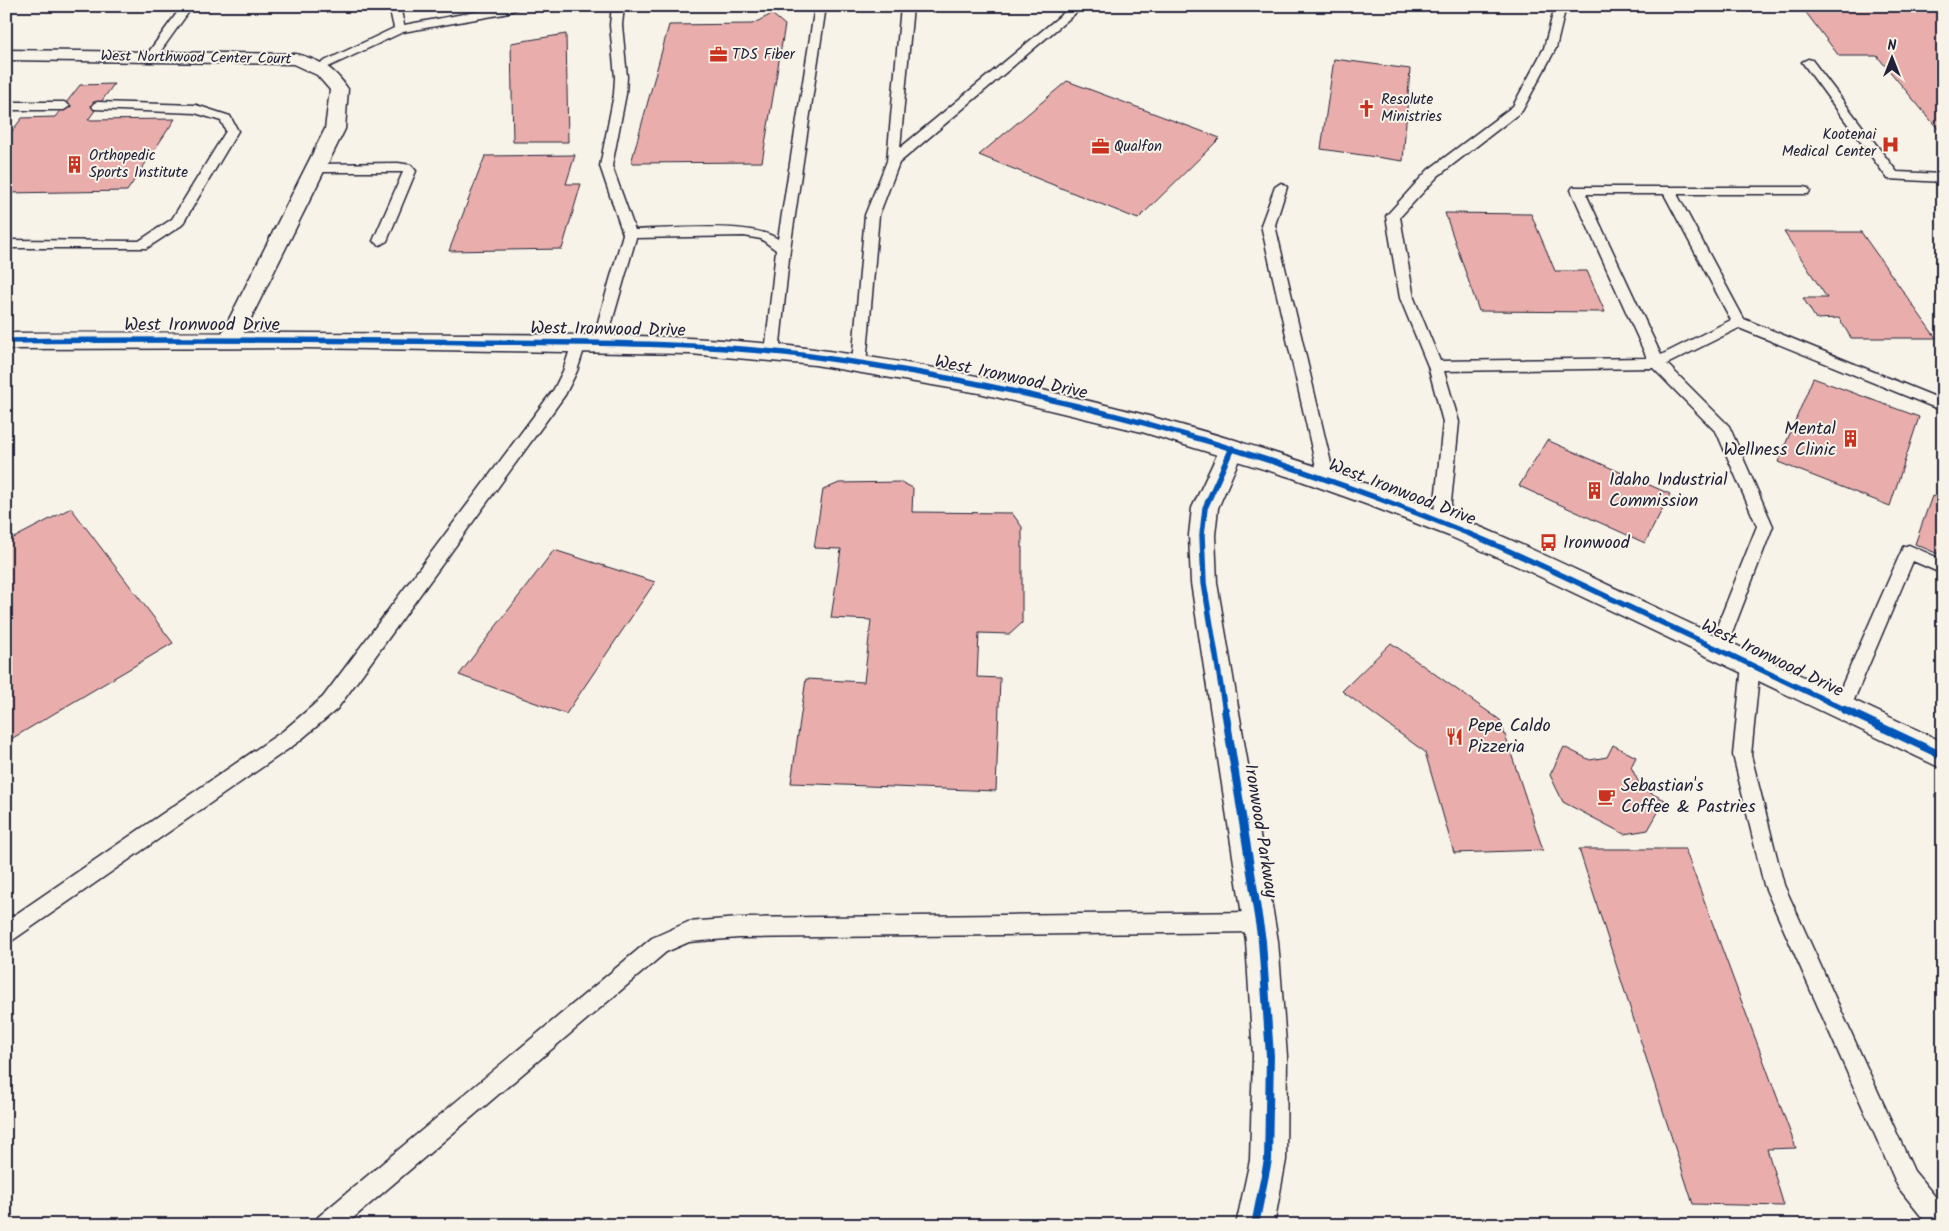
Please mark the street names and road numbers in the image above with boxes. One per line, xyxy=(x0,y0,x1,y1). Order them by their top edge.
street label: West Northwood Center Court xyxy=(100,44,292,72)
street label: West Ironwood Drive xyxy=(124,311,280,340)
street label: West Ironwood Drive xyxy=(530,314,686,346)
street label: West Ironwood Drive xyxy=(932,348,1090,408)
street label: West Ironwood Drive xyxy=(1324,452,1480,534)
street label: West Ironwood Drive xyxy=(1696,612,1848,706)
street label: Ironwood Parkway xyxy=(1235,762,1285,901)

